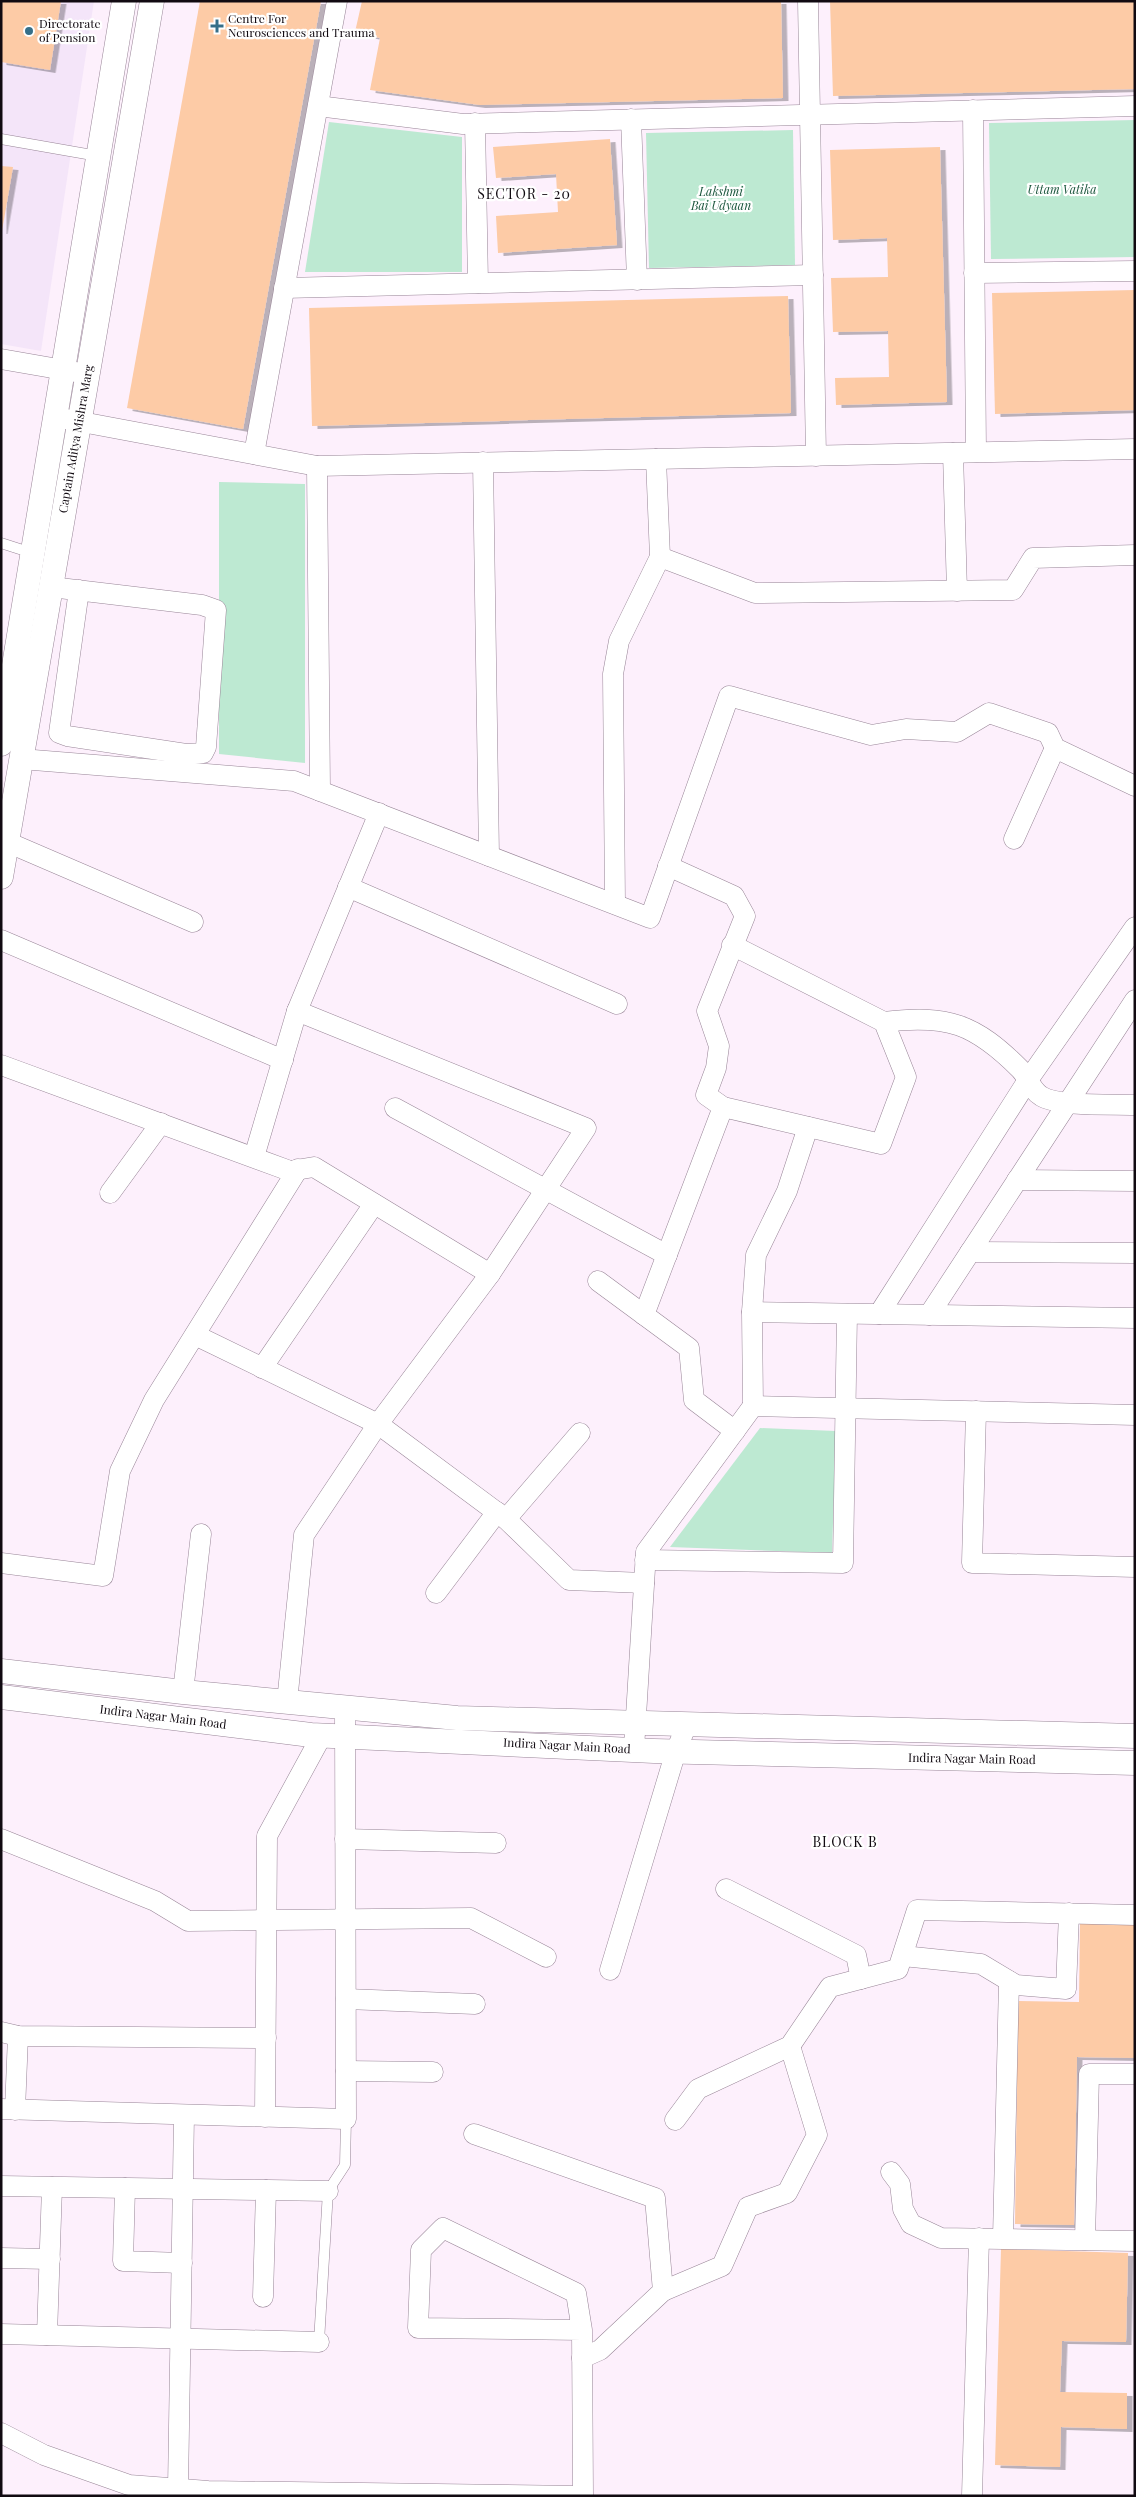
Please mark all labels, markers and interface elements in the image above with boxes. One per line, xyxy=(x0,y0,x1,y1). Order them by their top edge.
place label: Centre For Neurosciences and Trauma xyxy=(228,10,374,40)
place label: Directorate of Pension xyxy=(39,15,101,45)
marker: Centre For Neurosciences and Trauma xyxy=(210,19,224,33)
marker: Directorate of Pension xyxy=(23,25,35,37)
park label: Uttam Vatika xyxy=(1027,181,1097,197)
park label: Lakshmi Bai Udyaan xyxy=(690,183,751,213)
district label: SECTOR - 20 xyxy=(477,184,571,203)
street label: Captain Aditya Mishra Marg xyxy=(54,363,96,514)
street label: Indira Nagar Main Road xyxy=(99,1700,227,1732)
street label: Indira Nagar Main Road xyxy=(503,1734,631,1756)
street label: Indira Nagar Main Road xyxy=(908,1749,1036,1767)
district label: BLOCK B xyxy=(812,1832,878,1851)

